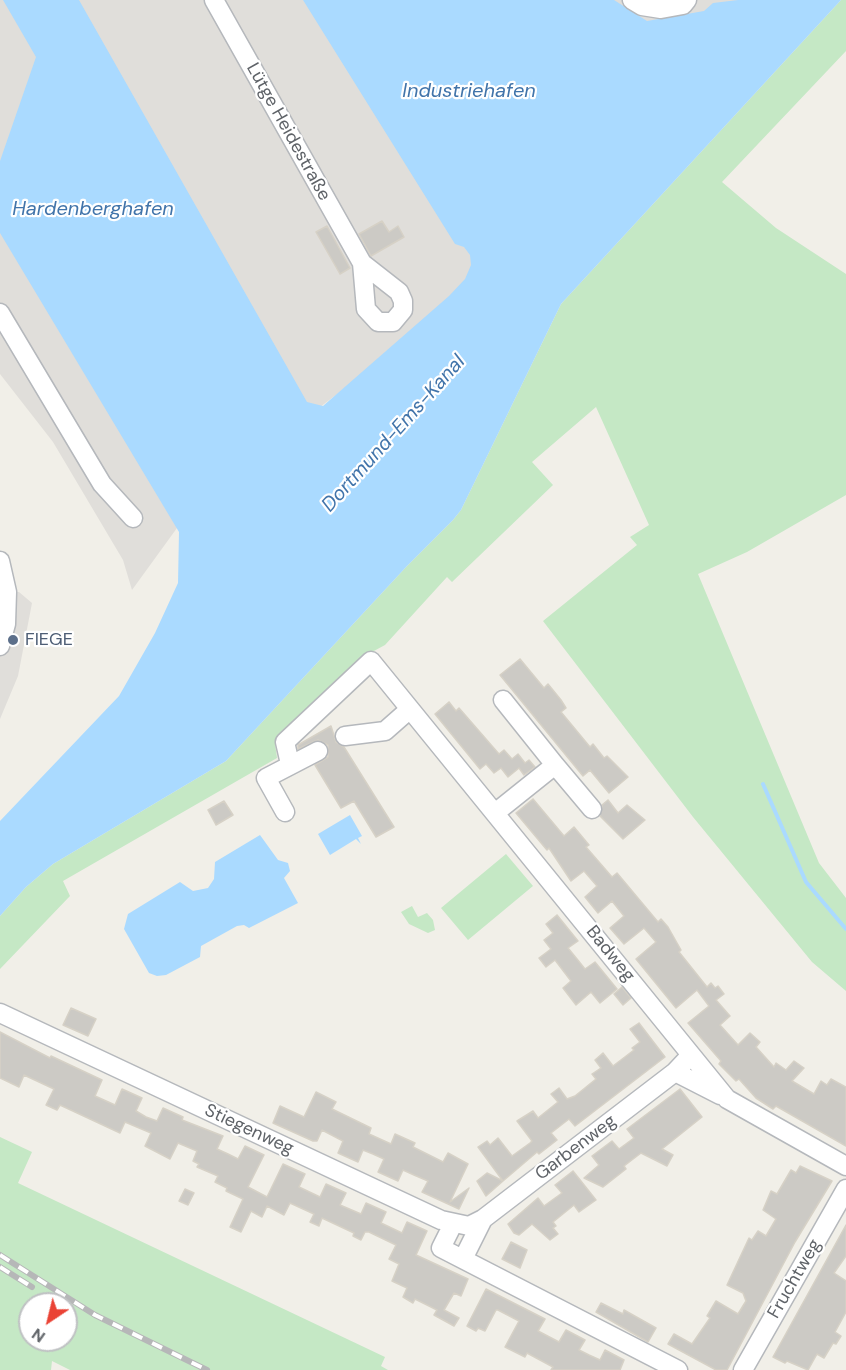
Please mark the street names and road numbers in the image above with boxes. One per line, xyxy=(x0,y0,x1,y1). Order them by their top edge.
street label: Lütge Heidestraße xyxy=(241,59,335,205)
street label: Badweg xyxy=(581,922,639,986)
street label: Stiegenweg xyxy=(201,1100,297,1160)
street label: Garbenweg xyxy=(531,1111,621,1185)
street label: Fruchtweg xyxy=(764,1236,826,1322)

